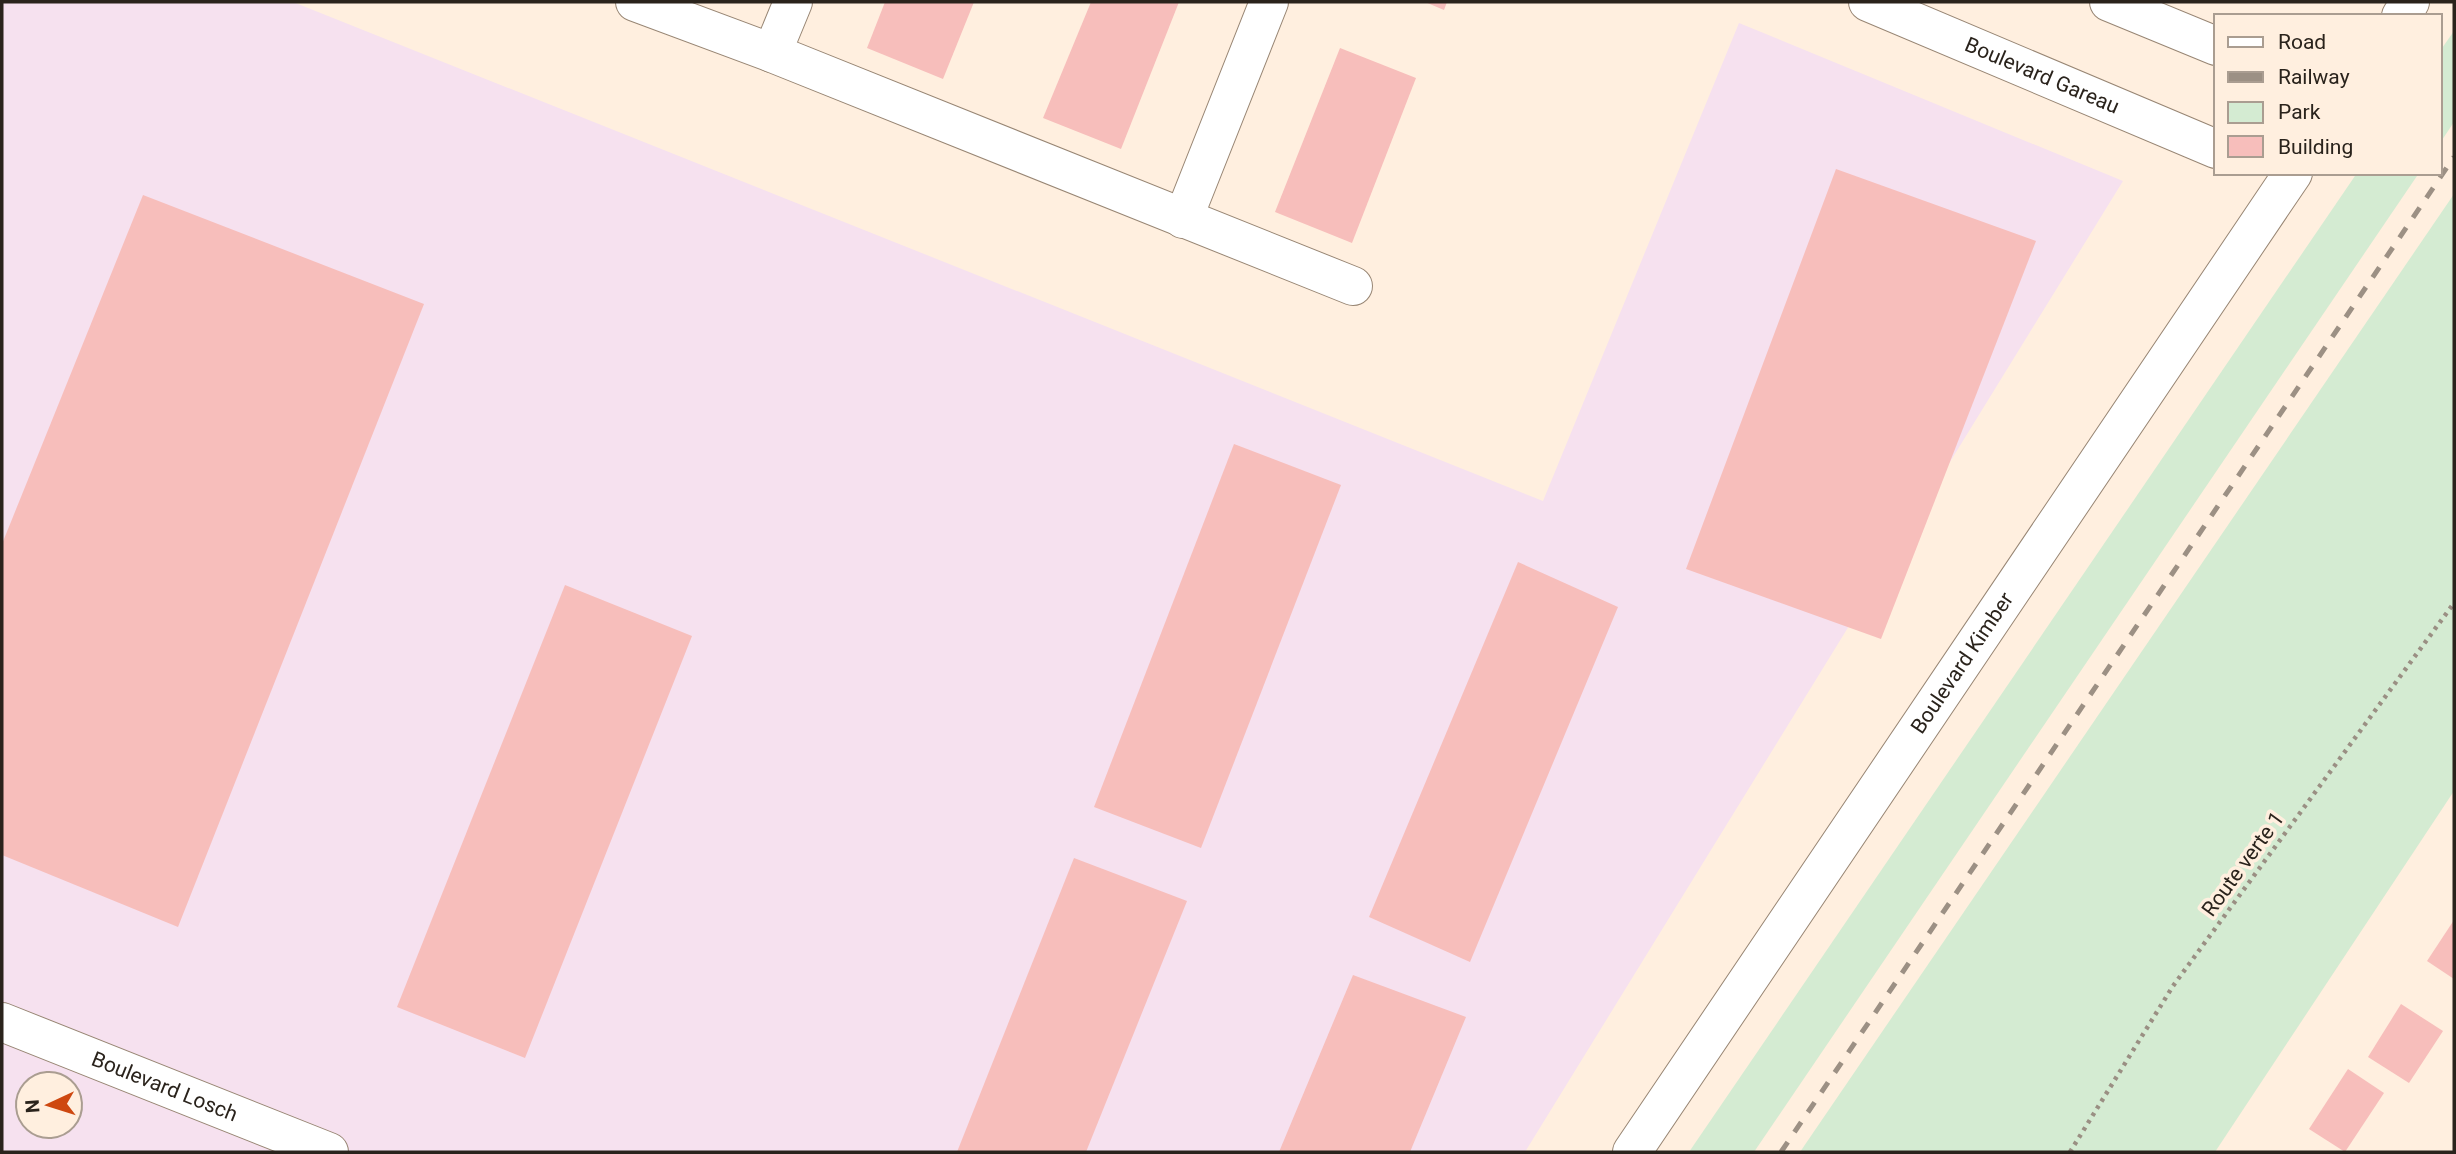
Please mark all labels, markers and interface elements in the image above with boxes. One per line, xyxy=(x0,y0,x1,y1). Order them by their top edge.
legend xyxy=(2214,14,2442,175)
text: Road xyxy=(2278,30,2326,54)
street label: Boulevard Gareau xyxy=(1961,32,2123,119)
text: Railway xyxy=(2278,65,2350,89)
text: Park xyxy=(2278,100,2321,124)
text: Building xyxy=(2278,135,2353,159)
street label: Boulevard Kimber xyxy=(1906,588,2018,738)
street label: Route verte 1 xyxy=(2197,807,2289,921)
street label: Boulevard Losch xyxy=(88,1047,241,1126)
north arrow xyxy=(14,1070,84,1140)
text: N xyxy=(21,1099,44,1114)

